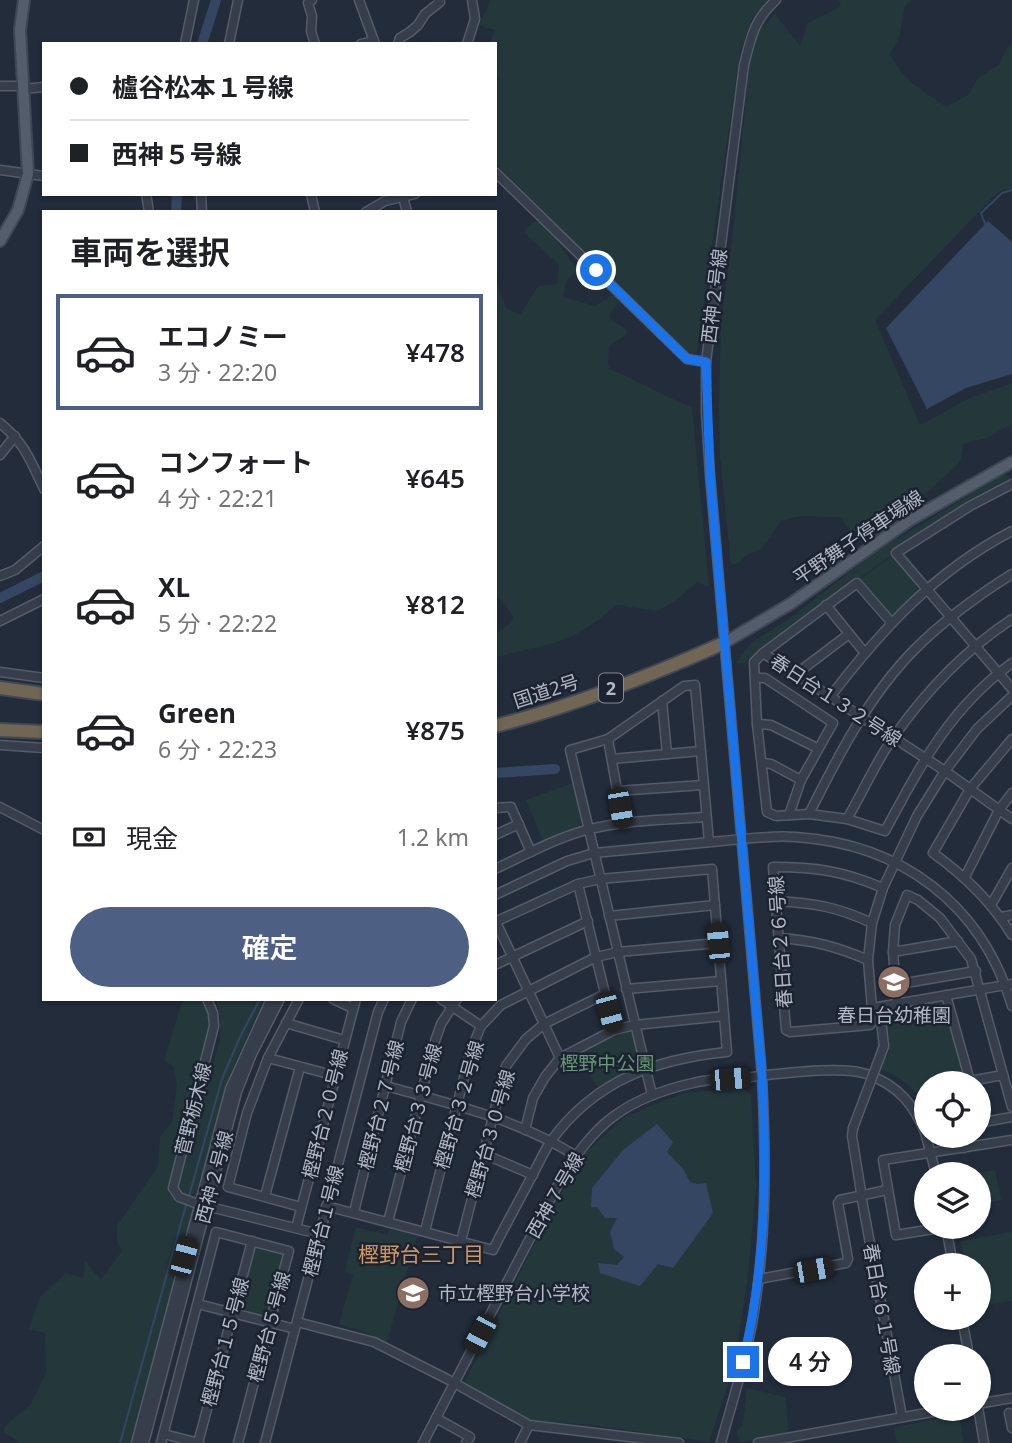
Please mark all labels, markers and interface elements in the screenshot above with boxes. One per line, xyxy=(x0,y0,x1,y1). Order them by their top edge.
text: 櫨谷松本１号線 xyxy=(112,69,294,105)
text: 西神５号線 xyxy=(112,136,242,172)
text: 車両を選択 xyxy=(70,230,230,273)
street label: 西神２号線 xyxy=(695,247,733,345)
route start xyxy=(580,254,612,286)
text: エコノミー xyxy=(158,318,288,354)
icon: car xyxy=(74,321,137,384)
text: ¥478 xyxy=(406,334,465,370)
text: 3 分 · 22:20 xyxy=(158,356,277,388)
text: コンフォート xyxy=(158,444,313,480)
icon: car xyxy=(74,447,137,510)
text: ¥645 xyxy=(406,460,465,496)
text: 4 分 · 22:21 xyxy=(158,482,277,514)
street label: 平野舞子停車場線 xyxy=(788,484,928,590)
text: XL xyxy=(158,569,190,605)
icon: car xyxy=(74,573,137,636)
text: ¥812 xyxy=(406,586,465,622)
text: 5 分 · 22:22 xyxy=(158,607,277,639)
street label: 春日台１３２号線 xyxy=(765,648,907,752)
street label: 国道2号 xyxy=(510,668,582,714)
road number: 2 xyxy=(599,674,623,702)
text: Green xyxy=(158,695,236,731)
icon: car xyxy=(74,699,137,762)
text: ¥875 xyxy=(406,712,465,748)
text: 6 分 · 22:23 xyxy=(158,733,277,765)
car xyxy=(607,785,634,831)
icon: cash xyxy=(70,818,108,856)
text: 現金 xyxy=(126,820,178,856)
text: 1.2 km xyxy=(397,821,469,853)
street label: 春日台２６号線 xyxy=(762,875,798,1009)
button: 確定 xyxy=(70,907,469,987)
car xyxy=(706,921,731,965)
school or university icon: 春日台幼稚園 xyxy=(875,963,913,1001)
car xyxy=(594,989,625,1035)
place label: 春日台幼稚園 xyxy=(837,1002,951,1028)
street label: 樫野台２７号線 xyxy=(352,1037,410,1173)
street label: 樫野台３２号線 xyxy=(428,1037,490,1173)
street label: 樫野台３３号線 xyxy=(388,1040,448,1176)
street label: 樫野台２０号線 xyxy=(296,1046,354,1182)
park label: 樫野中公園 xyxy=(559,1050,655,1076)
street label: 菅野栃木線 xyxy=(169,1060,217,1158)
street label: 樫野台３０号線 xyxy=(459,1066,521,1202)
car xyxy=(709,1067,752,1091)
map controls xyxy=(914,1071,991,1421)
button: locate xyxy=(914,1071,991,1148)
street label: 西神２号線 xyxy=(189,1128,239,1226)
street label: 西神７号線 xyxy=(520,1147,590,1243)
button: layers xyxy=(914,1162,991,1239)
street label: 樫野台１号線 xyxy=(297,1163,349,1279)
car xyxy=(169,1234,200,1280)
district label: 樫野台三丁目 xyxy=(358,1240,484,1268)
street label: 春日台６１号線 xyxy=(858,1241,906,1377)
button: + xyxy=(914,1253,991,1330)
car xyxy=(791,1256,836,1284)
street label: 樫野台５号線 xyxy=(242,1269,296,1385)
street label: 樫野台１５号線 xyxy=(195,1274,255,1410)
school or university icon: 市立樫野台小学校 xyxy=(394,1274,432,1312)
place label: 市立樫野台小学校 xyxy=(438,1280,590,1306)
car xyxy=(461,1311,500,1357)
callout: 4 分 xyxy=(768,1338,852,1386)
button: − xyxy=(914,1344,991,1421)
text: 4 分 xyxy=(789,1345,831,1377)
route end xyxy=(727,1346,759,1378)

